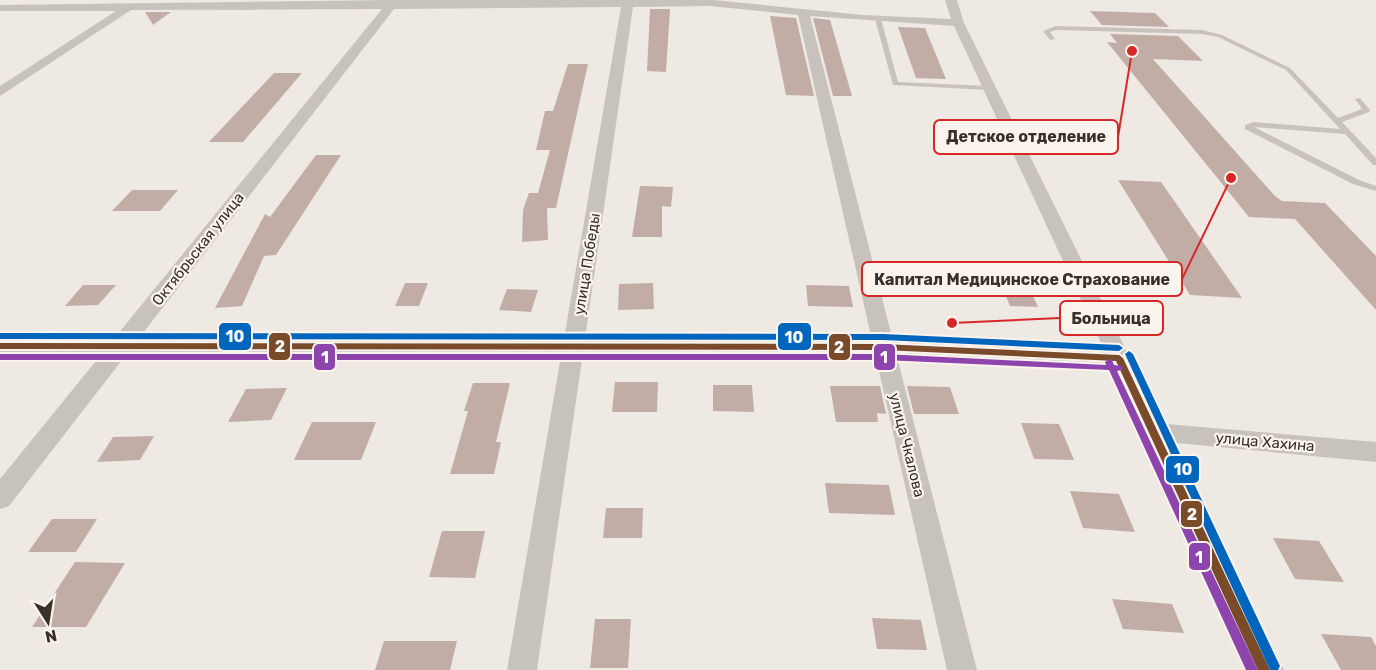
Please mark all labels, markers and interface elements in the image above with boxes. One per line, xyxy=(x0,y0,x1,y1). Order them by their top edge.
callout: Детское отделение xyxy=(934,120,1118,154)
text: Детское отделение xyxy=(946,127,1106,146)
street label: Октябрьская улица xyxy=(148,189,248,309)
street label: улица Победы xyxy=(570,212,604,316)
callout: Капитал Медицинское Страхование xyxy=(862,262,1182,296)
text: Капитал Медицинское Страхование xyxy=(874,270,1170,289)
callout: Больница xyxy=(1060,301,1163,335)
text: Больница xyxy=(1071,309,1151,328)
line badge: 10 xyxy=(218,322,252,351)
line badge: 10 xyxy=(777,322,812,351)
text: 10 xyxy=(226,327,245,346)
text: 10 xyxy=(785,328,804,347)
line badge: 2 xyxy=(268,332,291,361)
line badge: 2 xyxy=(828,333,851,361)
text: 2 xyxy=(275,337,285,356)
text: 2 xyxy=(834,338,844,357)
line badge: 1 xyxy=(313,343,336,371)
line badge: 1 xyxy=(873,343,896,371)
text: 1 xyxy=(321,348,329,367)
text: 1 xyxy=(880,348,888,367)
street label: улица Чкалова xyxy=(885,391,929,499)
street label: улица Хахина xyxy=(1215,429,1315,455)
line badge: 10 xyxy=(1165,455,1200,484)
text: 10 xyxy=(1174,460,1193,479)
line badge: 2 xyxy=(1180,500,1203,528)
text: 2 xyxy=(1187,505,1197,524)
line badge: 1 xyxy=(1188,542,1211,571)
text: 1 xyxy=(1195,548,1203,567)
north arrow xyxy=(18,592,78,652)
text: N xyxy=(43,626,59,647)

